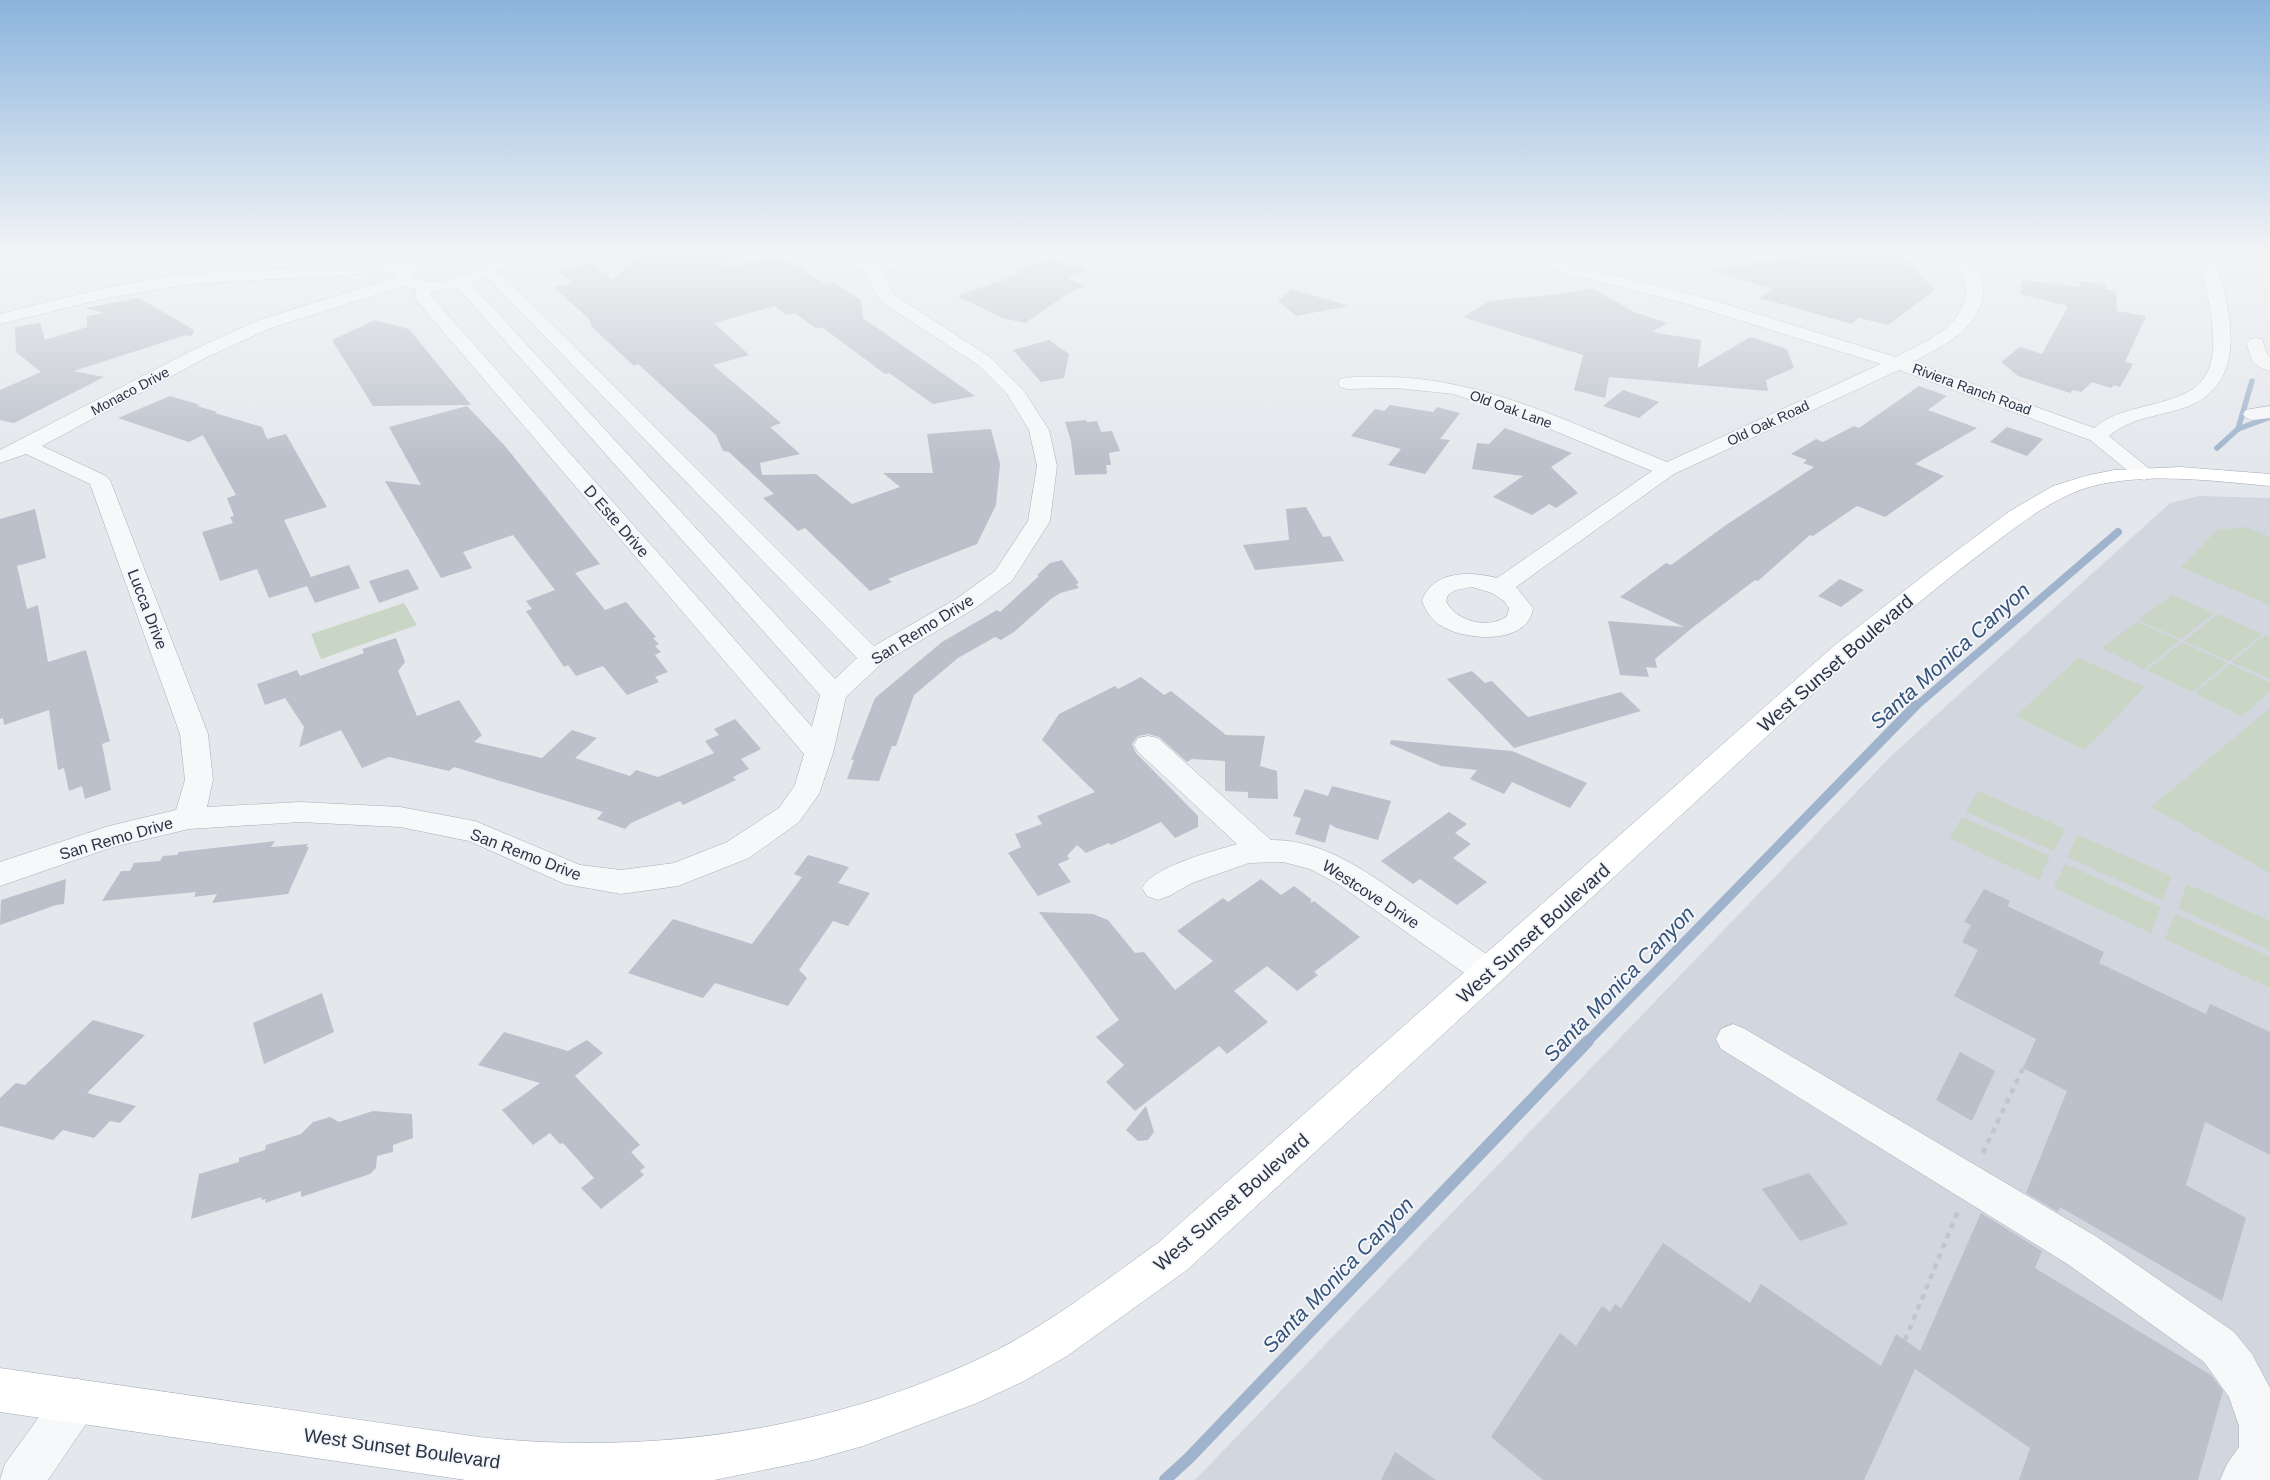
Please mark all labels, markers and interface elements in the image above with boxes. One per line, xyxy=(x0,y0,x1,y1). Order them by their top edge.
street label: Riviera Ranch Road xyxy=(1910,360,2034,418)
street label: Monaco Drive xyxy=(88,364,172,418)
street label: Old Oak Lane xyxy=(1468,387,1555,431)
street label: Old Oak Road xyxy=(1724,397,1812,449)
street label: D Este Drive xyxy=(581,482,653,561)
street label: Lucca Drive xyxy=(124,567,171,652)
water label: Santa Monica Canyon xyxy=(1865,578,2034,733)
street label: West Sunset Boulevard xyxy=(1754,590,1917,736)
street label: San Remo Drive xyxy=(868,591,977,668)
street label: San Remo Drive xyxy=(57,814,175,863)
street label: San Remo Drive xyxy=(468,825,584,883)
street label: Westcove Drive xyxy=(1319,857,1422,932)
street label: West Sunset Boulevard xyxy=(1453,859,1614,1007)
water label: Santa Monica Canyon xyxy=(1539,901,1699,1066)
street label: West Sunset Boulevard xyxy=(1150,1129,1313,1275)
water label: Santa Monica Canyon xyxy=(1258,1192,1418,1357)
street label: West Sunset Boulevard xyxy=(302,1424,502,1473)

